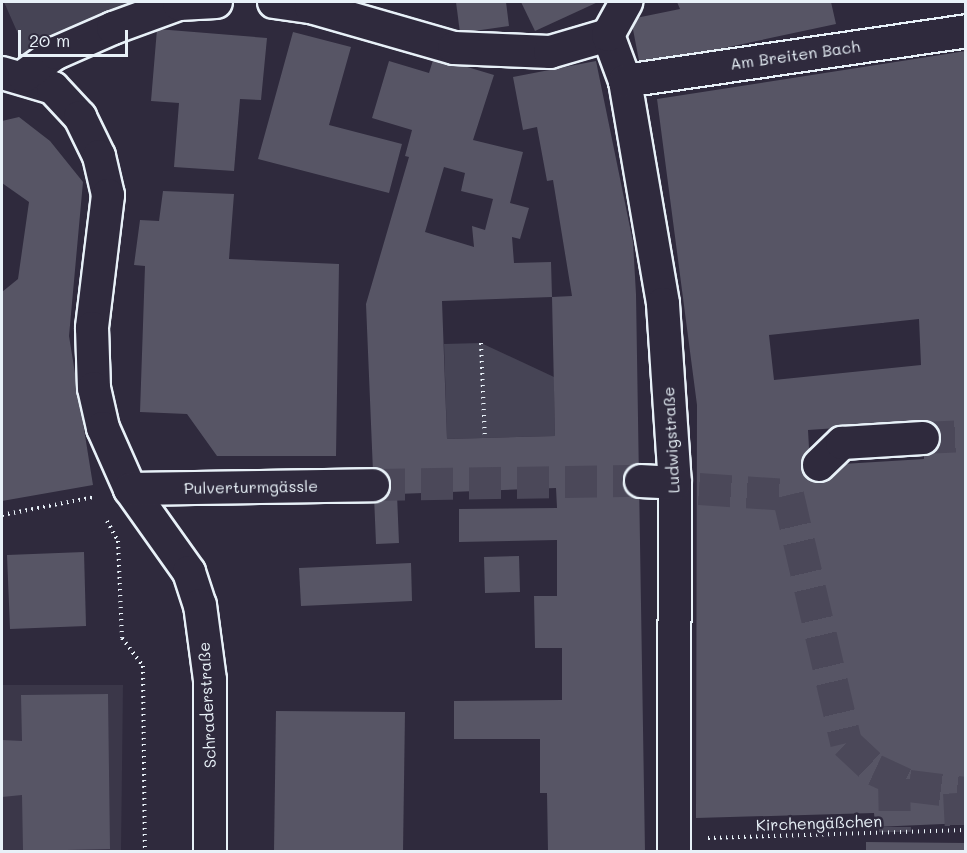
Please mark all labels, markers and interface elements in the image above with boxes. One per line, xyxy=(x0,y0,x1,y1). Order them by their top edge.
scale bar xyxy=(21,18,130,56)
text: 20 m xyxy=(29,28,70,52)
street label: Am Breiten Bach xyxy=(729,36,861,74)
street label: Ludwigstraße xyxy=(659,386,683,494)
street label: Pulverturmgässle xyxy=(184,476,318,498)
street label: Schraderstraße xyxy=(194,641,220,769)
street label: Kirchengäßchen xyxy=(755,811,883,835)

